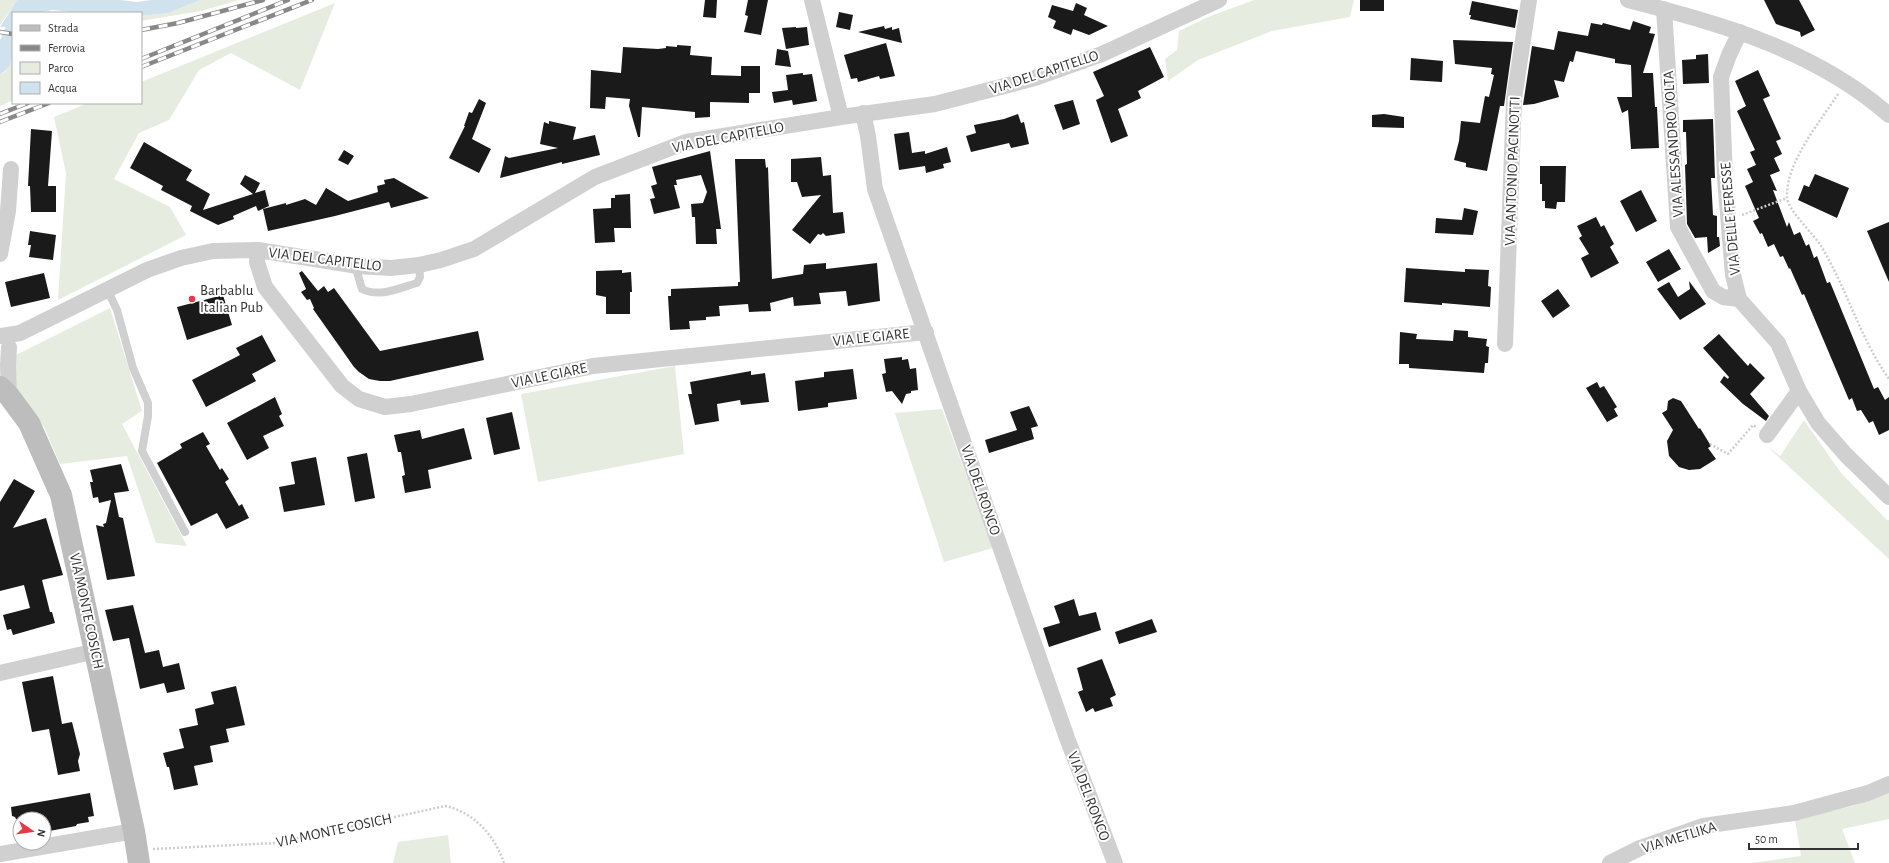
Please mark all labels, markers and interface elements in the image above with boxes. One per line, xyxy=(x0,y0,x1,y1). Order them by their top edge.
legend xyxy=(12,12,142,104)
text: Strada xyxy=(48,22,79,34)
text: Ferrovia xyxy=(48,42,86,54)
street label: VIA DEL CAPITELLO xyxy=(988,48,1100,97)
text: Parco xyxy=(48,62,74,74)
street label: VIA ALESSANDRO VOLTA xyxy=(1661,70,1686,218)
text: Acqua xyxy=(48,82,78,94)
street label: VIA ANTONIO PACINOTTI xyxy=(1502,96,1523,246)
street label: VIA DEL CAPITELLO xyxy=(671,119,785,156)
street label: VIA DELLE FERESSE xyxy=(1718,162,1743,276)
street label: VIA DEL CAPITELLO xyxy=(268,245,382,274)
place label: Barbablu Italian Pub xyxy=(200,283,263,315)
marker: Barbablu Italian Pub xyxy=(187,294,197,304)
street label: VIA LE GIARE xyxy=(832,326,910,349)
street label: VIA LE GIARE xyxy=(510,360,588,391)
street label: VIA DEL RONCO xyxy=(958,443,1003,537)
street label: VIA MONTE COSICH xyxy=(67,552,106,671)
street label: VIA DEL RONCO xyxy=(1065,749,1112,843)
north arrow xyxy=(12,811,52,851)
street label: VIA MONTE COSICH xyxy=(275,811,394,850)
street label: VIA METLIKA xyxy=(1640,819,1719,856)
scale bar xyxy=(1749,825,1858,851)
text: N xyxy=(35,828,47,838)
text: 50 m xyxy=(1755,833,1778,845)

